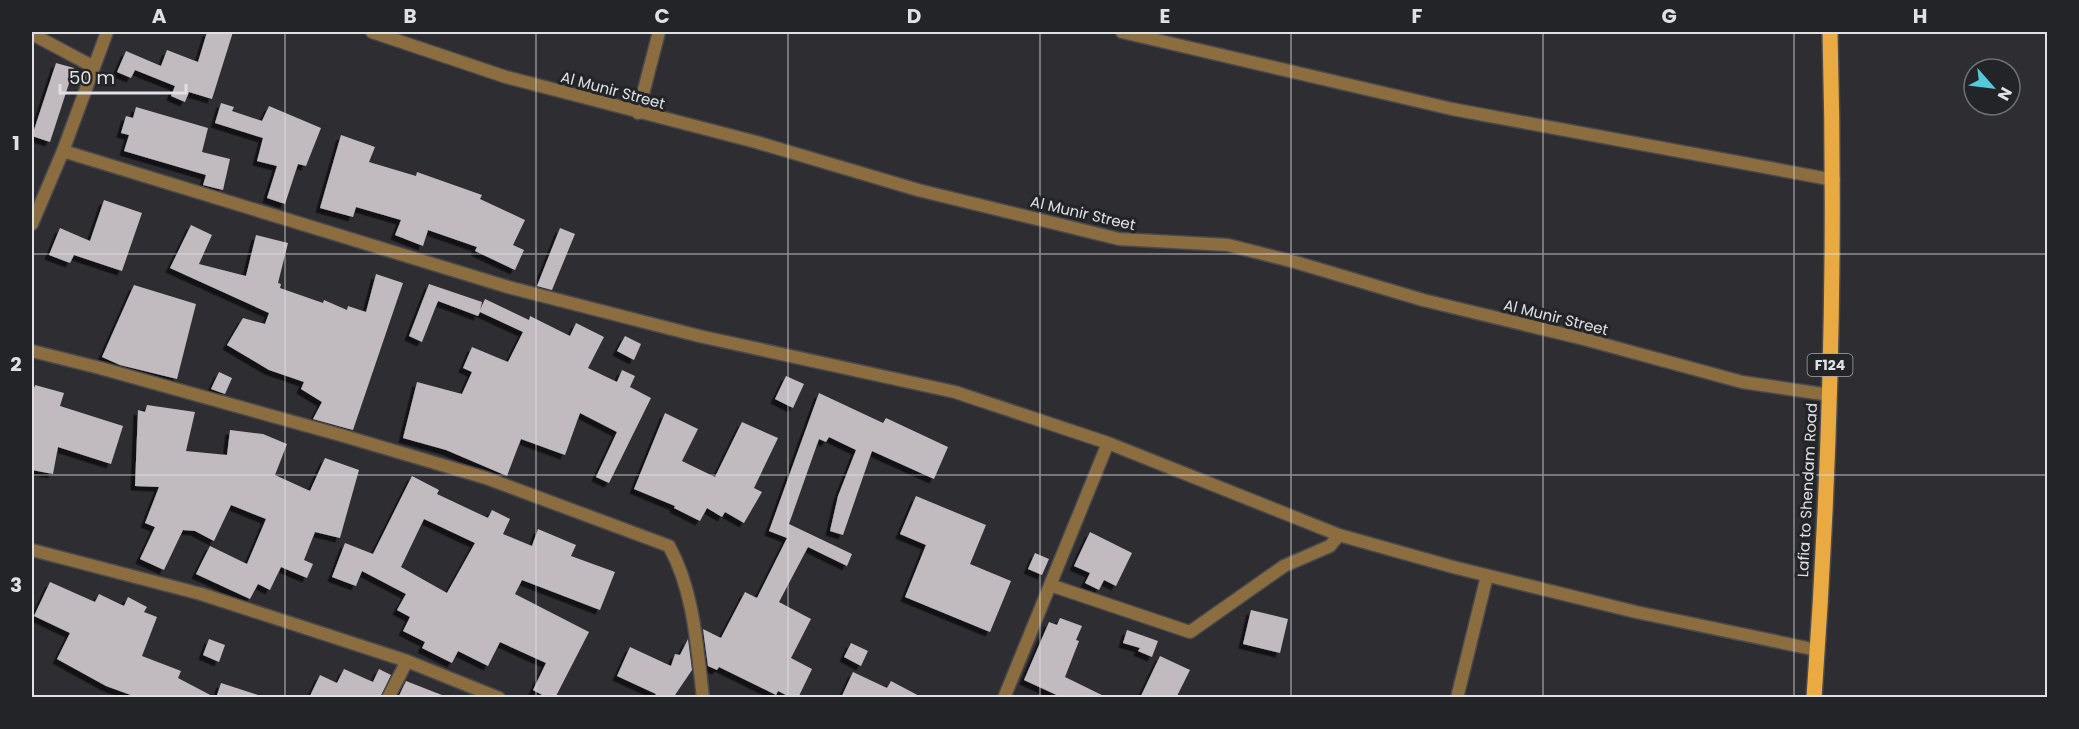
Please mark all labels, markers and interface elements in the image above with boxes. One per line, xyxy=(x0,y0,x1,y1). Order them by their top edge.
text: A xyxy=(152,2,167,30)
text: B xyxy=(403,2,417,30)
text: C xyxy=(654,2,670,30)
text: D xyxy=(907,2,921,30)
text: E xyxy=(1160,2,1170,30)
text: F xyxy=(1412,2,1423,30)
text: G xyxy=(1661,2,1677,30)
text: H xyxy=(1913,2,1927,30)
scale bar xyxy=(60,57,186,95)
north arrow xyxy=(1962,57,2022,117)
text: 50 m xyxy=(69,65,115,90)
street label: Al Munir Street xyxy=(559,66,667,114)
text: N xyxy=(1992,83,2018,105)
text: 1 xyxy=(12,129,20,157)
street label: Al Munir Street xyxy=(1028,191,1138,235)
street label: Al Munir Street xyxy=(1501,294,1611,340)
text: 2 xyxy=(10,350,22,378)
road number: F124 xyxy=(1808,354,1852,376)
street label: Lafia to Shendam Road xyxy=(1792,402,1822,578)
text: 3 xyxy=(10,571,22,599)

